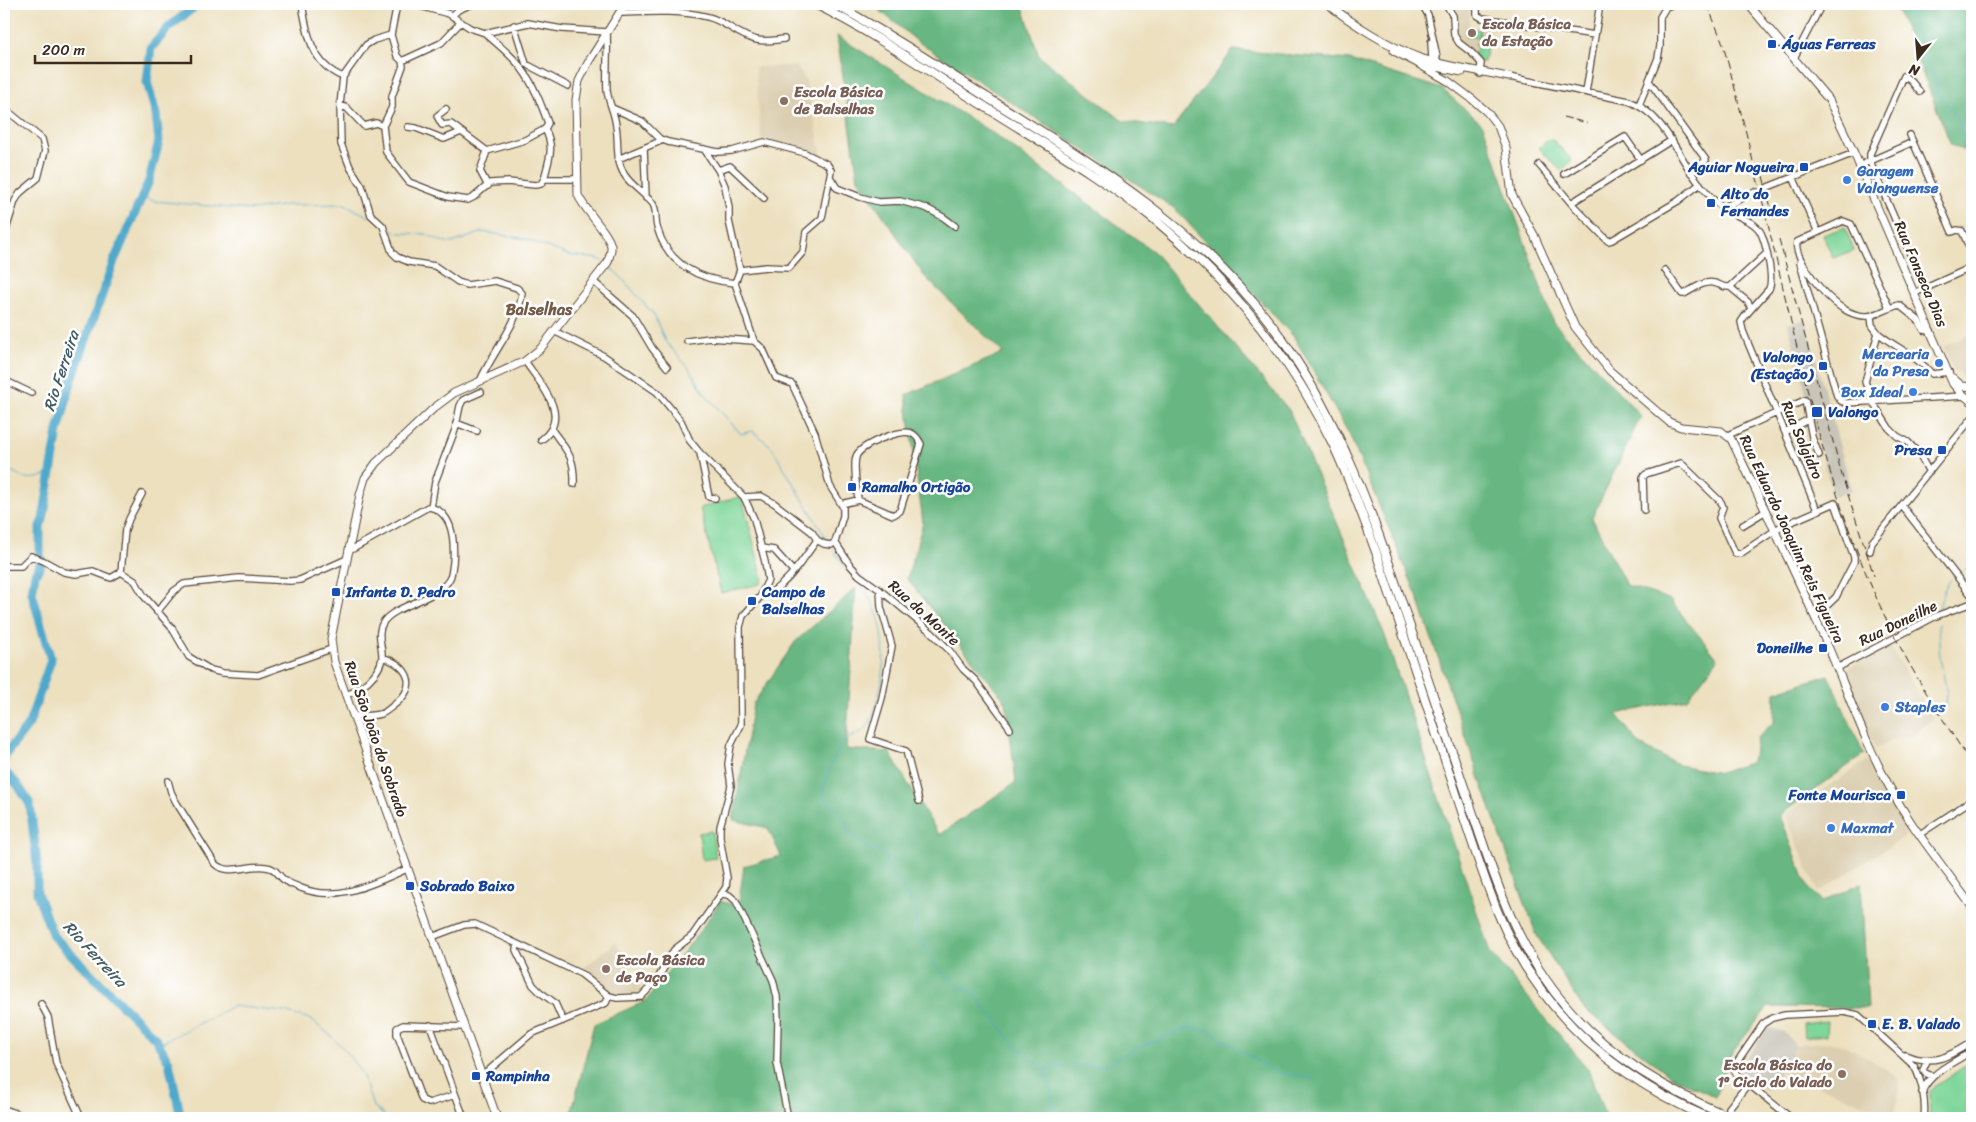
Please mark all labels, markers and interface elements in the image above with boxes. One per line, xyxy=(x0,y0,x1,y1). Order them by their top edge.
place label: Escola Básica da Estação xyxy=(1482,11,1572,54)
marker: Escola Básica da Estação xyxy=(1466,27,1478,39)
place label: Águas Ferreas xyxy=(1781,31,1877,57)
scale bar xyxy=(35,32,191,64)
north arrow xyxy=(1894,32,1944,82)
text: 200 m xyxy=(42,37,86,63)
marker: Águas Ferreas xyxy=(1766,38,1778,50)
text: N xyxy=(1906,56,1924,84)
place label: Escola Básica de Balselhas xyxy=(794,79,884,122)
marker: Escola Básica de Balselhas xyxy=(778,95,790,107)
place label: Aguiar Nogueira xyxy=(1687,154,1794,180)
place label: Garagem Valonguense xyxy=(1856,158,1939,201)
marker: Aguiar Nogueira xyxy=(1798,161,1810,173)
marker: Garagem Valonguense xyxy=(1841,174,1853,186)
place label: Alto do Fernandes xyxy=(1720,181,1790,224)
marker: Alto do Fernandes xyxy=(1705,197,1717,209)
street label: Rua Fonseca Dias xyxy=(1887,217,1955,331)
district label: Balselhas xyxy=(506,295,573,324)
water label: Rio Ferreira xyxy=(34,325,88,415)
place label: Mercearia da Presa xyxy=(1861,341,1929,384)
place label: Valongo (Estação) xyxy=(1750,344,1815,387)
marker: Mercearia da Presa xyxy=(1933,357,1945,369)
marker: Valongo (Estação) xyxy=(1817,360,1829,372)
place label: Box Ideal xyxy=(1841,379,1904,405)
marker: Box Ideal xyxy=(1907,386,1919,398)
street label: Rua Solgidro xyxy=(1774,397,1830,484)
place label: Valongo xyxy=(1828,399,1879,425)
marker: Valongo xyxy=(1810,405,1824,419)
street label: Rua Eduardo Joaquim Reis Figueira xyxy=(1732,430,1852,648)
place label: Presa xyxy=(1895,437,1932,463)
marker: Presa xyxy=(1936,444,1948,456)
place label: Ramalho Ortigão xyxy=(861,474,971,500)
marker: Ramalho Ortigão xyxy=(846,481,858,493)
street label: Rua do Monte xyxy=(882,573,966,653)
place label: Infante D. Pedro xyxy=(345,579,456,605)
place label: Campo de Balselhas xyxy=(761,579,826,622)
marker: Infante D. Pedro xyxy=(330,586,342,598)
street label: Rua Doneilhe xyxy=(1854,593,1942,653)
marker: Campo de Balselhas xyxy=(746,595,758,607)
place label: Doneilhe xyxy=(1757,635,1813,661)
marker: Doneilhe xyxy=(1817,642,1829,654)
street label: Rua São João do Sobrado xyxy=(337,657,415,821)
place label: Staples xyxy=(1894,694,1946,720)
marker: Staples xyxy=(1879,701,1891,713)
place label: Fonte Mourisca xyxy=(1787,782,1891,808)
marker: Fonte Mourisca xyxy=(1895,789,1907,801)
place label: Maxmat xyxy=(1840,815,1894,841)
marker: Maxmat xyxy=(1825,822,1837,834)
place label: Sobrado Baixo xyxy=(419,873,515,899)
marker: Sobrado Baixo xyxy=(404,880,416,892)
water label: Rio Ferreira xyxy=(56,914,135,996)
place label: Escola Básica de Paço xyxy=(616,947,706,990)
marker: Escola Básica de Paço xyxy=(600,963,612,975)
place label: E. B. Valado xyxy=(1882,1011,1961,1037)
marker: E. B. Valado xyxy=(1866,1018,1878,1030)
place label: Escola Básica do 1º Ciclo do Valado xyxy=(1718,1052,1833,1095)
place label: Rampinha xyxy=(485,1063,550,1089)
marker: Escola Básica do 1º Ciclo do Valado xyxy=(1836,1068,1848,1080)
marker: Rampinha xyxy=(470,1070,482,1082)

